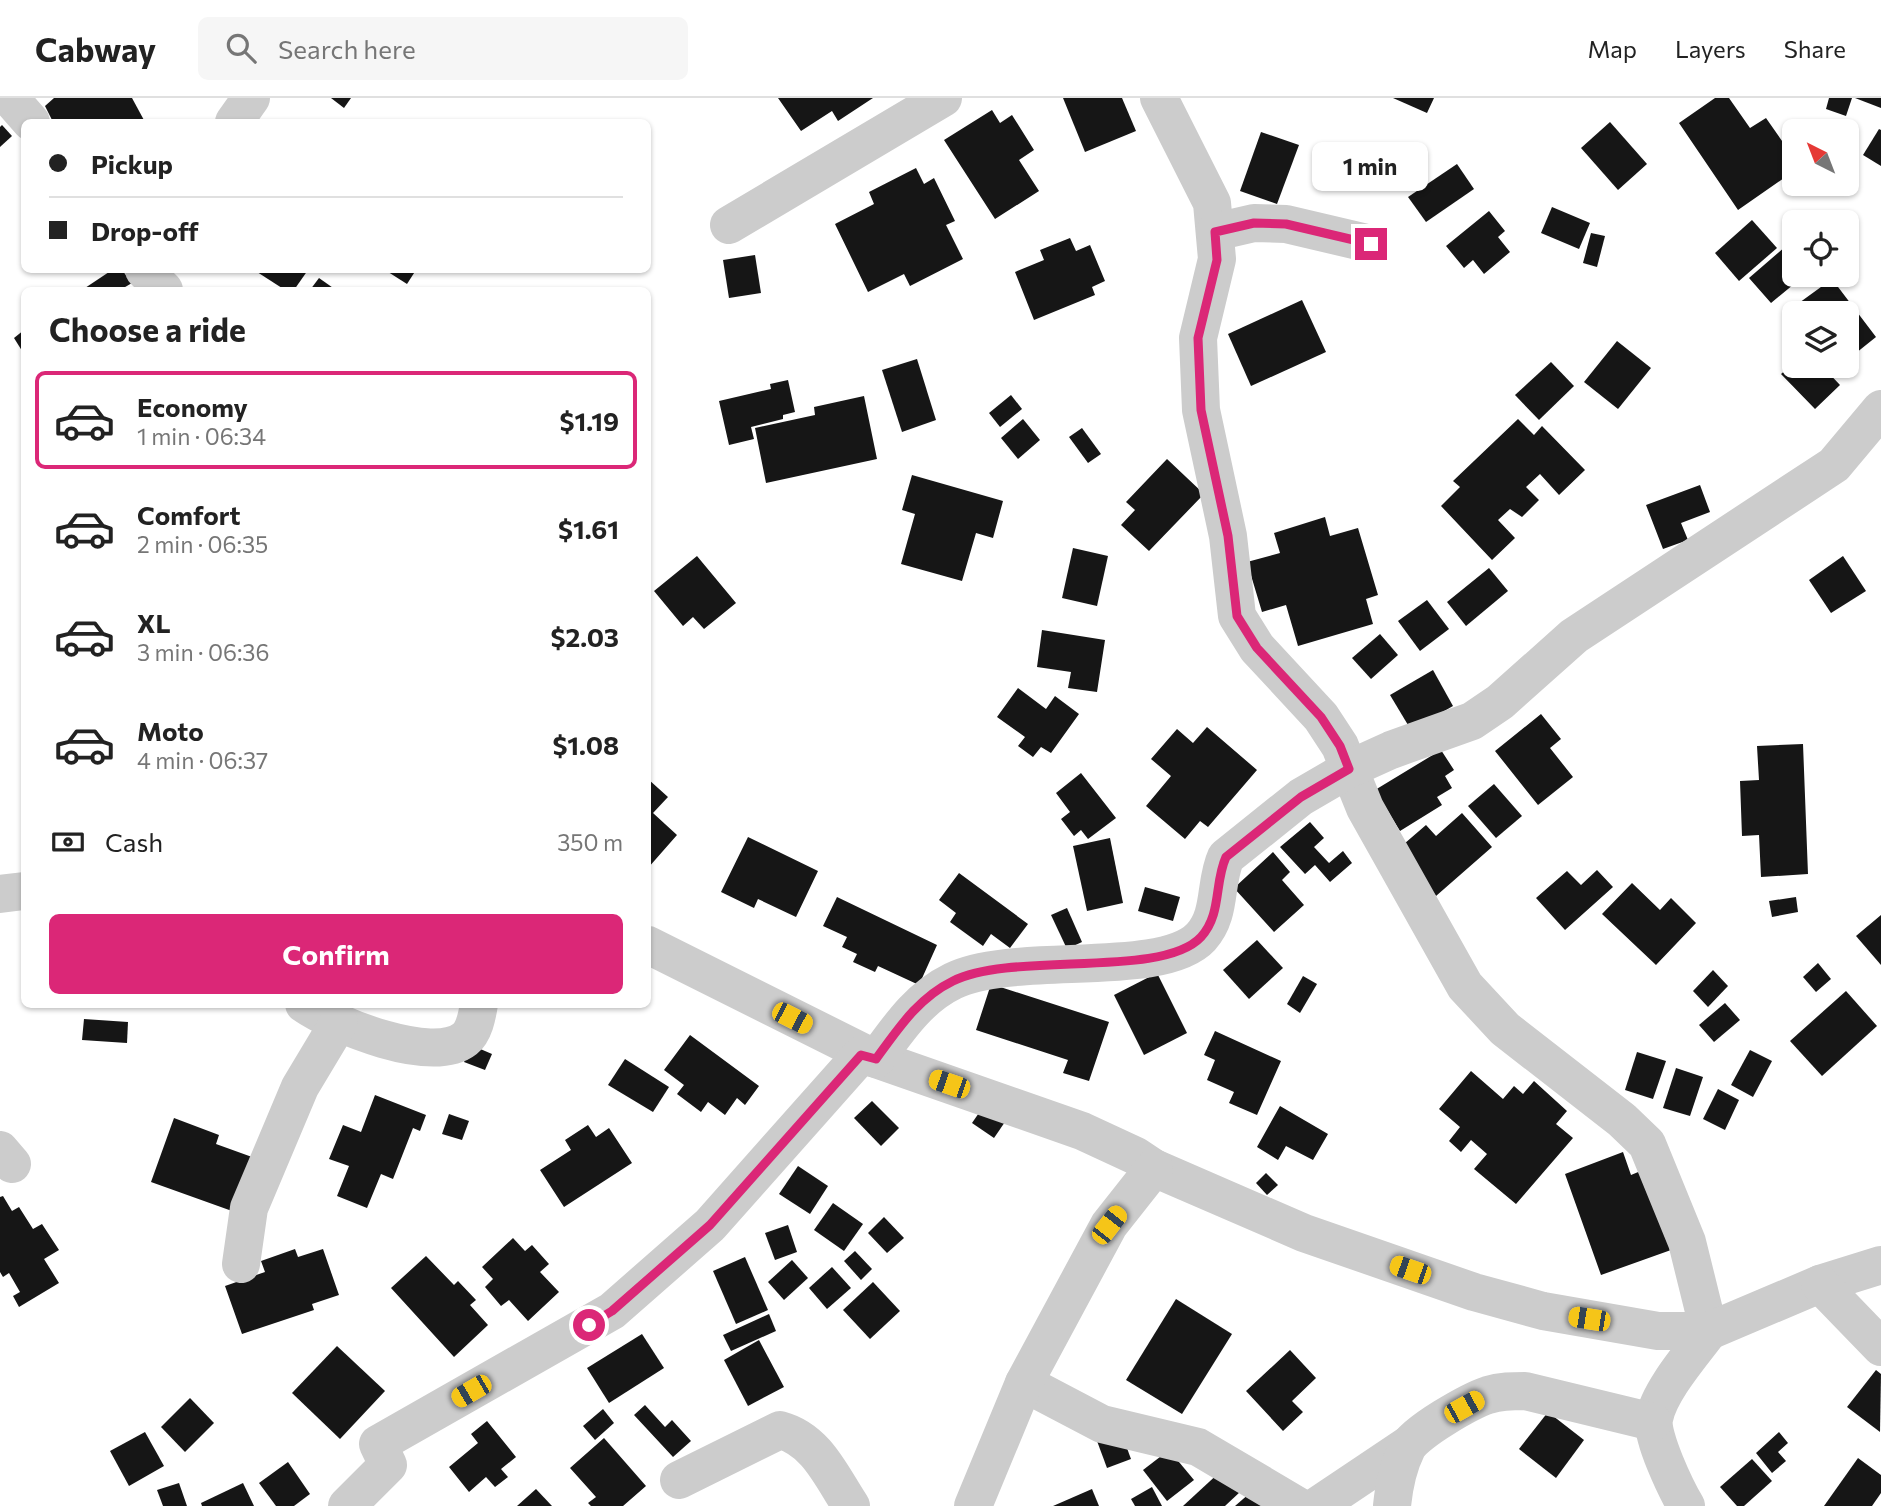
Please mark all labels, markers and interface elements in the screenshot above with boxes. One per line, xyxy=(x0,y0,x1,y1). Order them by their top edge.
search box xyxy=(198,17,688,80)
text: Cabway xyxy=(35,28,156,69)
icon: search xyxy=(222,29,260,67)
text: Search here xyxy=(278,33,416,64)
text: Map xyxy=(1588,34,1637,63)
text: Layers xyxy=(1675,34,1746,63)
text: Share xyxy=(1784,34,1846,63)
north arrow xyxy=(1782,119,1858,196)
map controls xyxy=(1782,119,1859,378)
callout: 1 min xyxy=(1313,142,1429,192)
text: Pickup xyxy=(91,148,173,179)
text: 1 min xyxy=(1343,152,1397,180)
button: locate xyxy=(1782,210,1859,287)
text: Drop-off xyxy=(91,215,198,246)
route end xyxy=(1355,228,1387,260)
button: layers xyxy=(1782,301,1859,378)
text: Choose a ride xyxy=(49,309,246,349)
icon: car xyxy=(53,389,116,452)
text: Economy xyxy=(137,391,248,422)
text: $1.19 xyxy=(560,405,619,436)
text: 1 min · 06:34 xyxy=(137,422,266,450)
icon: car xyxy=(53,497,116,560)
text: Comfort xyxy=(137,499,240,530)
text: $1.61 xyxy=(558,513,619,544)
text: 2 min · 06:35 xyxy=(137,530,268,558)
icon: car xyxy=(53,605,116,668)
text: XL xyxy=(137,607,171,638)
text: $2.03 xyxy=(550,621,619,652)
text: 3 min · 06:36 xyxy=(137,638,269,666)
icon: car xyxy=(53,713,116,776)
text: Moto xyxy=(137,715,204,746)
text: $1.08 xyxy=(552,729,619,760)
text: 4 min · 06:37 xyxy=(137,746,268,774)
icon: cash xyxy=(49,823,87,861)
text: Cash xyxy=(105,826,163,857)
text: 350 m xyxy=(557,828,623,856)
button: Confirm xyxy=(49,914,623,994)
car xyxy=(769,999,816,1037)
car xyxy=(926,1067,973,1101)
car xyxy=(1088,1202,1131,1248)
car xyxy=(1387,1253,1434,1287)
car xyxy=(1567,1305,1612,1333)
route start xyxy=(573,1309,605,1341)
car xyxy=(448,1371,495,1411)
car xyxy=(1441,1388,1488,1426)

